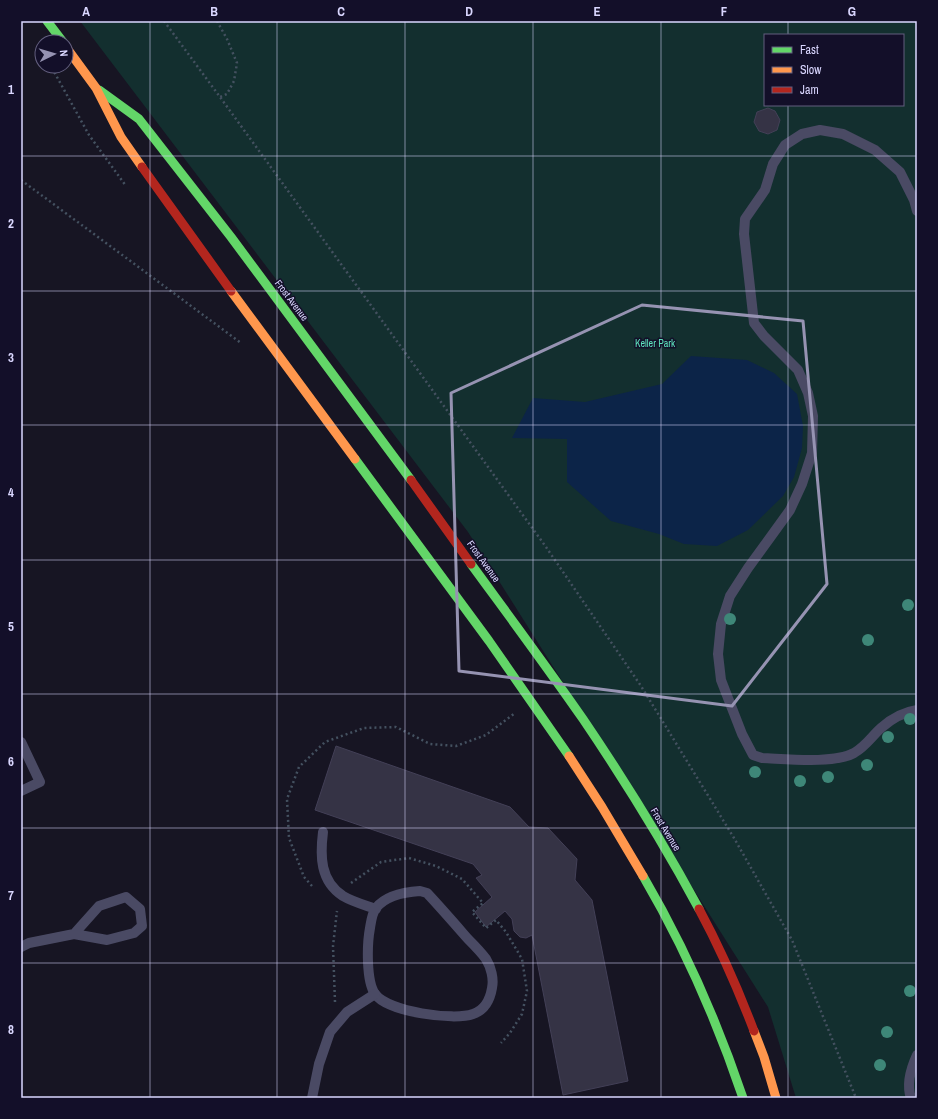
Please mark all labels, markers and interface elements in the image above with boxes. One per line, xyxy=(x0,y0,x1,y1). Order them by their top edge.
text: A xyxy=(82,3,90,20)
text: B xyxy=(210,3,218,20)
text: C xyxy=(337,3,345,20)
text: D xyxy=(465,3,473,20)
text: E xyxy=(593,3,601,20)
text: F xyxy=(721,3,728,20)
text: G xyxy=(848,3,856,20)
north arrow xyxy=(34,34,74,74)
legend xyxy=(764,34,904,106)
text: Fast xyxy=(800,42,819,58)
text: N xyxy=(57,49,71,57)
text: Slow xyxy=(800,62,822,78)
text: 1 xyxy=(8,81,14,98)
text: Jam xyxy=(800,82,819,98)
text: 2 xyxy=(8,215,14,232)
street label: Frost Avenue xyxy=(272,277,312,324)
park label: Keller Park xyxy=(635,337,676,350)
text: 3 xyxy=(8,349,14,366)
text: 4 xyxy=(8,484,14,501)
street label: Frost Avenue xyxy=(464,538,503,585)
text: 5 xyxy=(8,618,14,635)
text: 6 xyxy=(8,753,14,770)
street label: Frost Avenue xyxy=(648,805,684,854)
text: 7 xyxy=(8,887,14,904)
text: 8 xyxy=(8,1021,14,1038)

